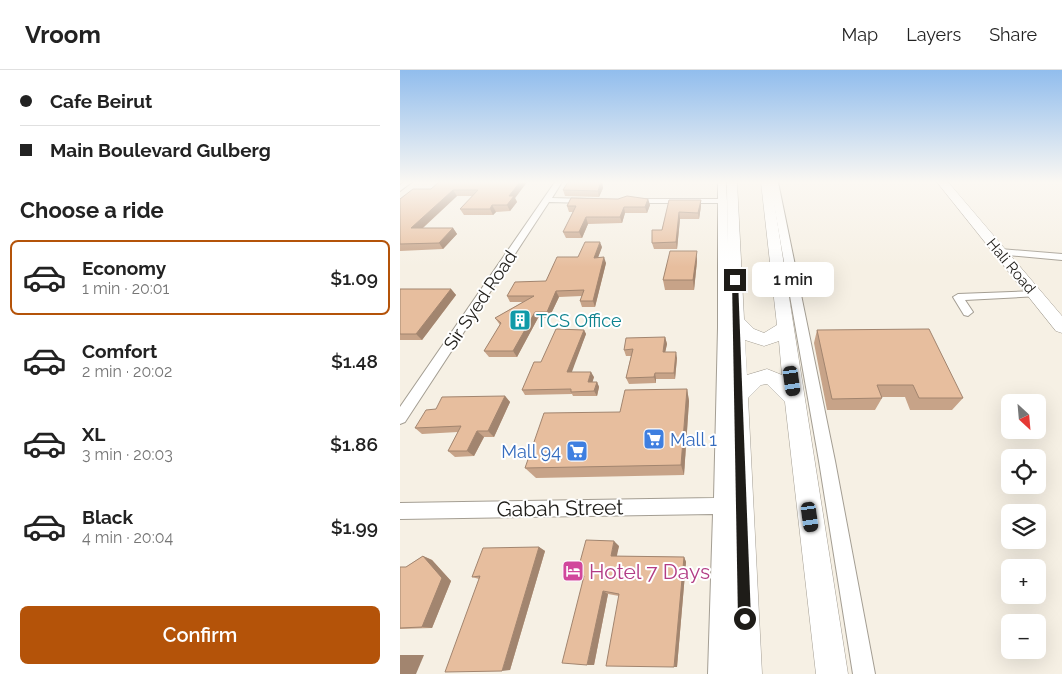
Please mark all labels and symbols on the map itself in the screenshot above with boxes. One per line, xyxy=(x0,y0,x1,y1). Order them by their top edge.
street label: Hali Road xyxy=(983,235,1039,297)
street label: Sir Syed Road xyxy=(439,246,521,354)
callout: 1 min xyxy=(752,262,835,298)
route end xyxy=(724,269,746,291)
building icon: TCS Office xyxy=(508,308,532,332)
place label: TCS Office xyxy=(536,310,622,331)
car xyxy=(782,365,801,397)
north arrow xyxy=(1001,394,1046,439)
supermarket icon: Mall 1 xyxy=(642,427,666,451)
place label: Mall 1 xyxy=(670,429,717,450)
supermarket icon: Mall 94 xyxy=(565,439,589,463)
place label: Mall 94 xyxy=(501,441,561,462)
street label: Gabah Street xyxy=(496,494,624,522)
car xyxy=(800,501,819,533)
hotel icon: Hotel 7 Days xyxy=(561,559,585,583)
place label: Hotel 7 Days xyxy=(589,559,710,584)
route start xyxy=(734,608,756,630)

